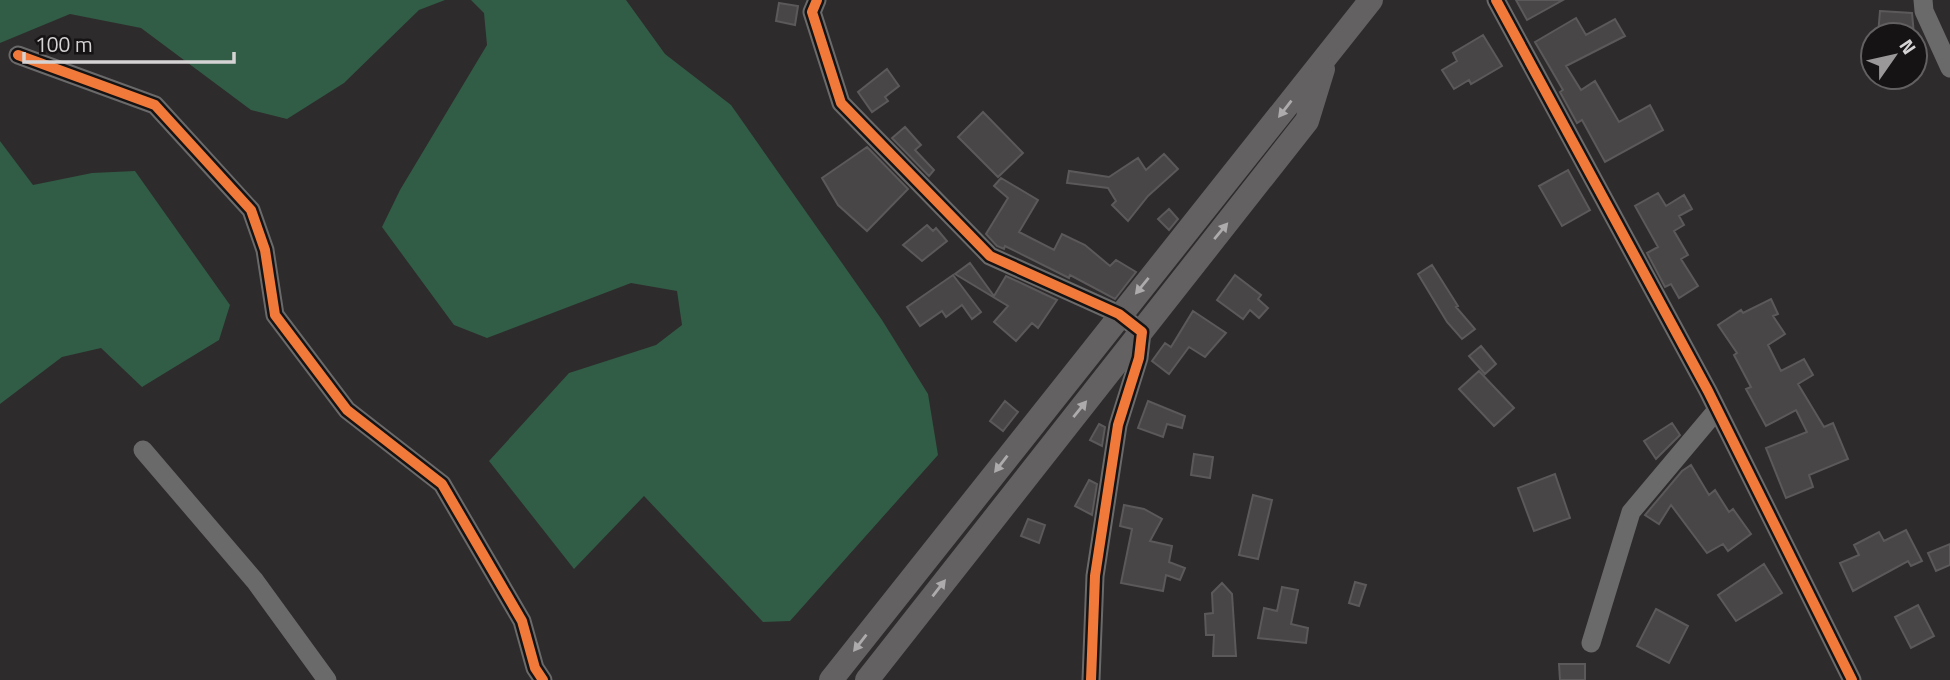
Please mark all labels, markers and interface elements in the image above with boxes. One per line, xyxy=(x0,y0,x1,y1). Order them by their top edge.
scale bar xyxy=(24,21,234,65)
north arrow xyxy=(1859,21,1929,91)
text: 100 m xyxy=(35,28,92,60)
text: N xyxy=(1893,33,1924,60)
one-way arrow xyxy=(1277,99,1292,117)
one-way arrow xyxy=(1213,222,1228,239)
one-way arrow xyxy=(1135,277,1150,294)
one-way arrow xyxy=(1072,400,1087,418)
one-way arrow xyxy=(994,456,1009,473)
one-way arrow xyxy=(932,579,947,597)
one-way arrow xyxy=(854,634,868,652)

